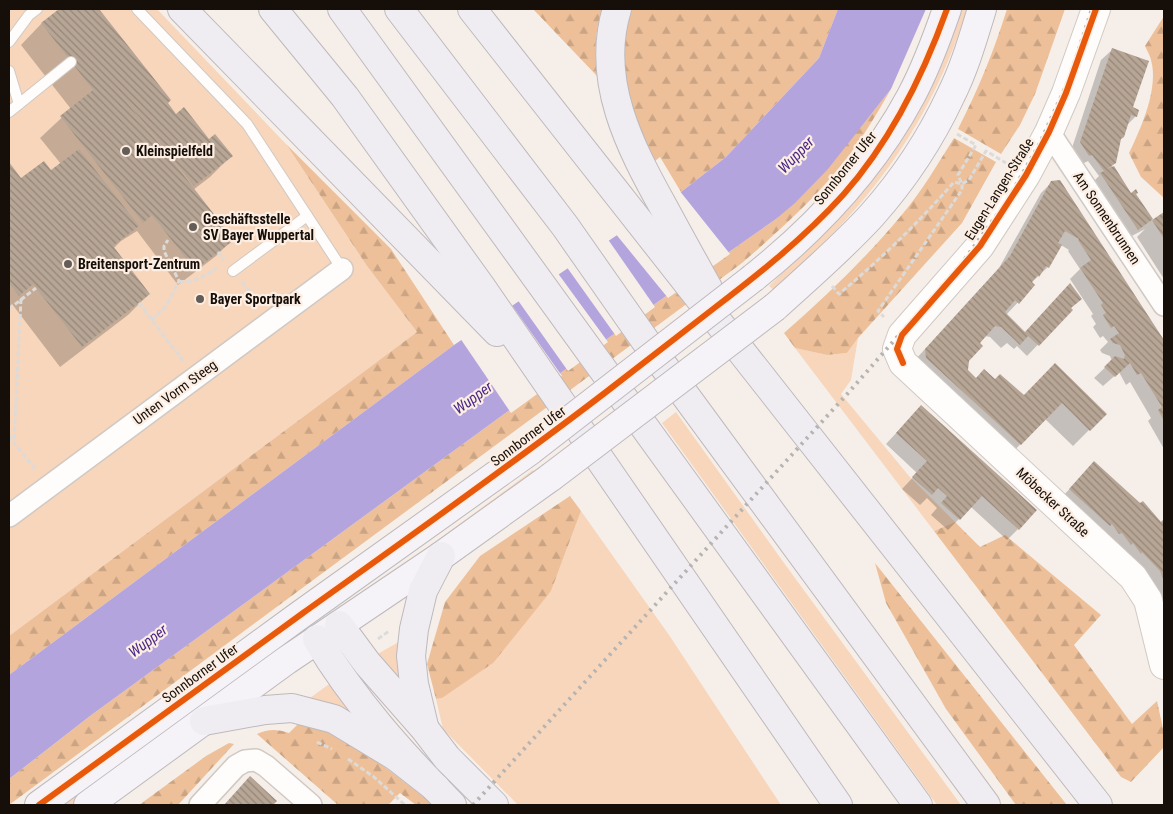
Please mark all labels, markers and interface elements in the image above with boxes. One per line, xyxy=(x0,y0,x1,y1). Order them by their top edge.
street label: Sonnborner Ufer xyxy=(811,128,879,208)
water label: Wupper xyxy=(774,133,818,177)
street label: Eugen-Langen-Straße xyxy=(961,135,1037,243)
place label: Kleinspielfeld xyxy=(136,143,213,159)
marker: Kleinspielfeld xyxy=(120,145,132,157)
street label: Am Sonnenbrunnen xyxy=(1070,169,1144,267)
place label: Geschäftsstelle SV Bayer Wuppertal xyxy=(203,211,314,243)
marker: Geschäftsstelle SV Bayer Wuppertal xyxy=(187,221,199,233)
place label: Breitensport-Zentrum xyxy=(78,256,200,272)
marker: Breitensport-Zentrum xyxy=(62,258,74,270)
place label: Bayer Sportpark xyxy=(210,291,301,307)
marker: Bayer Sportpark xyxy=(194,293,206,305)
street label: Unten Vorm Steeg xyxy=(130,356,220,428)
water label: Wupper xyxy=(450,378,496,418)
street label: Sonnborner Ufer xyxy=(487,403,569,469)
street label: Möbecker Straße xyxy=(1013,464,1093,540)
water label: Wupper xyxy=(125,620,171,661)
street label: Sonnborner Ufer xyxy=(159,640,241,706)

